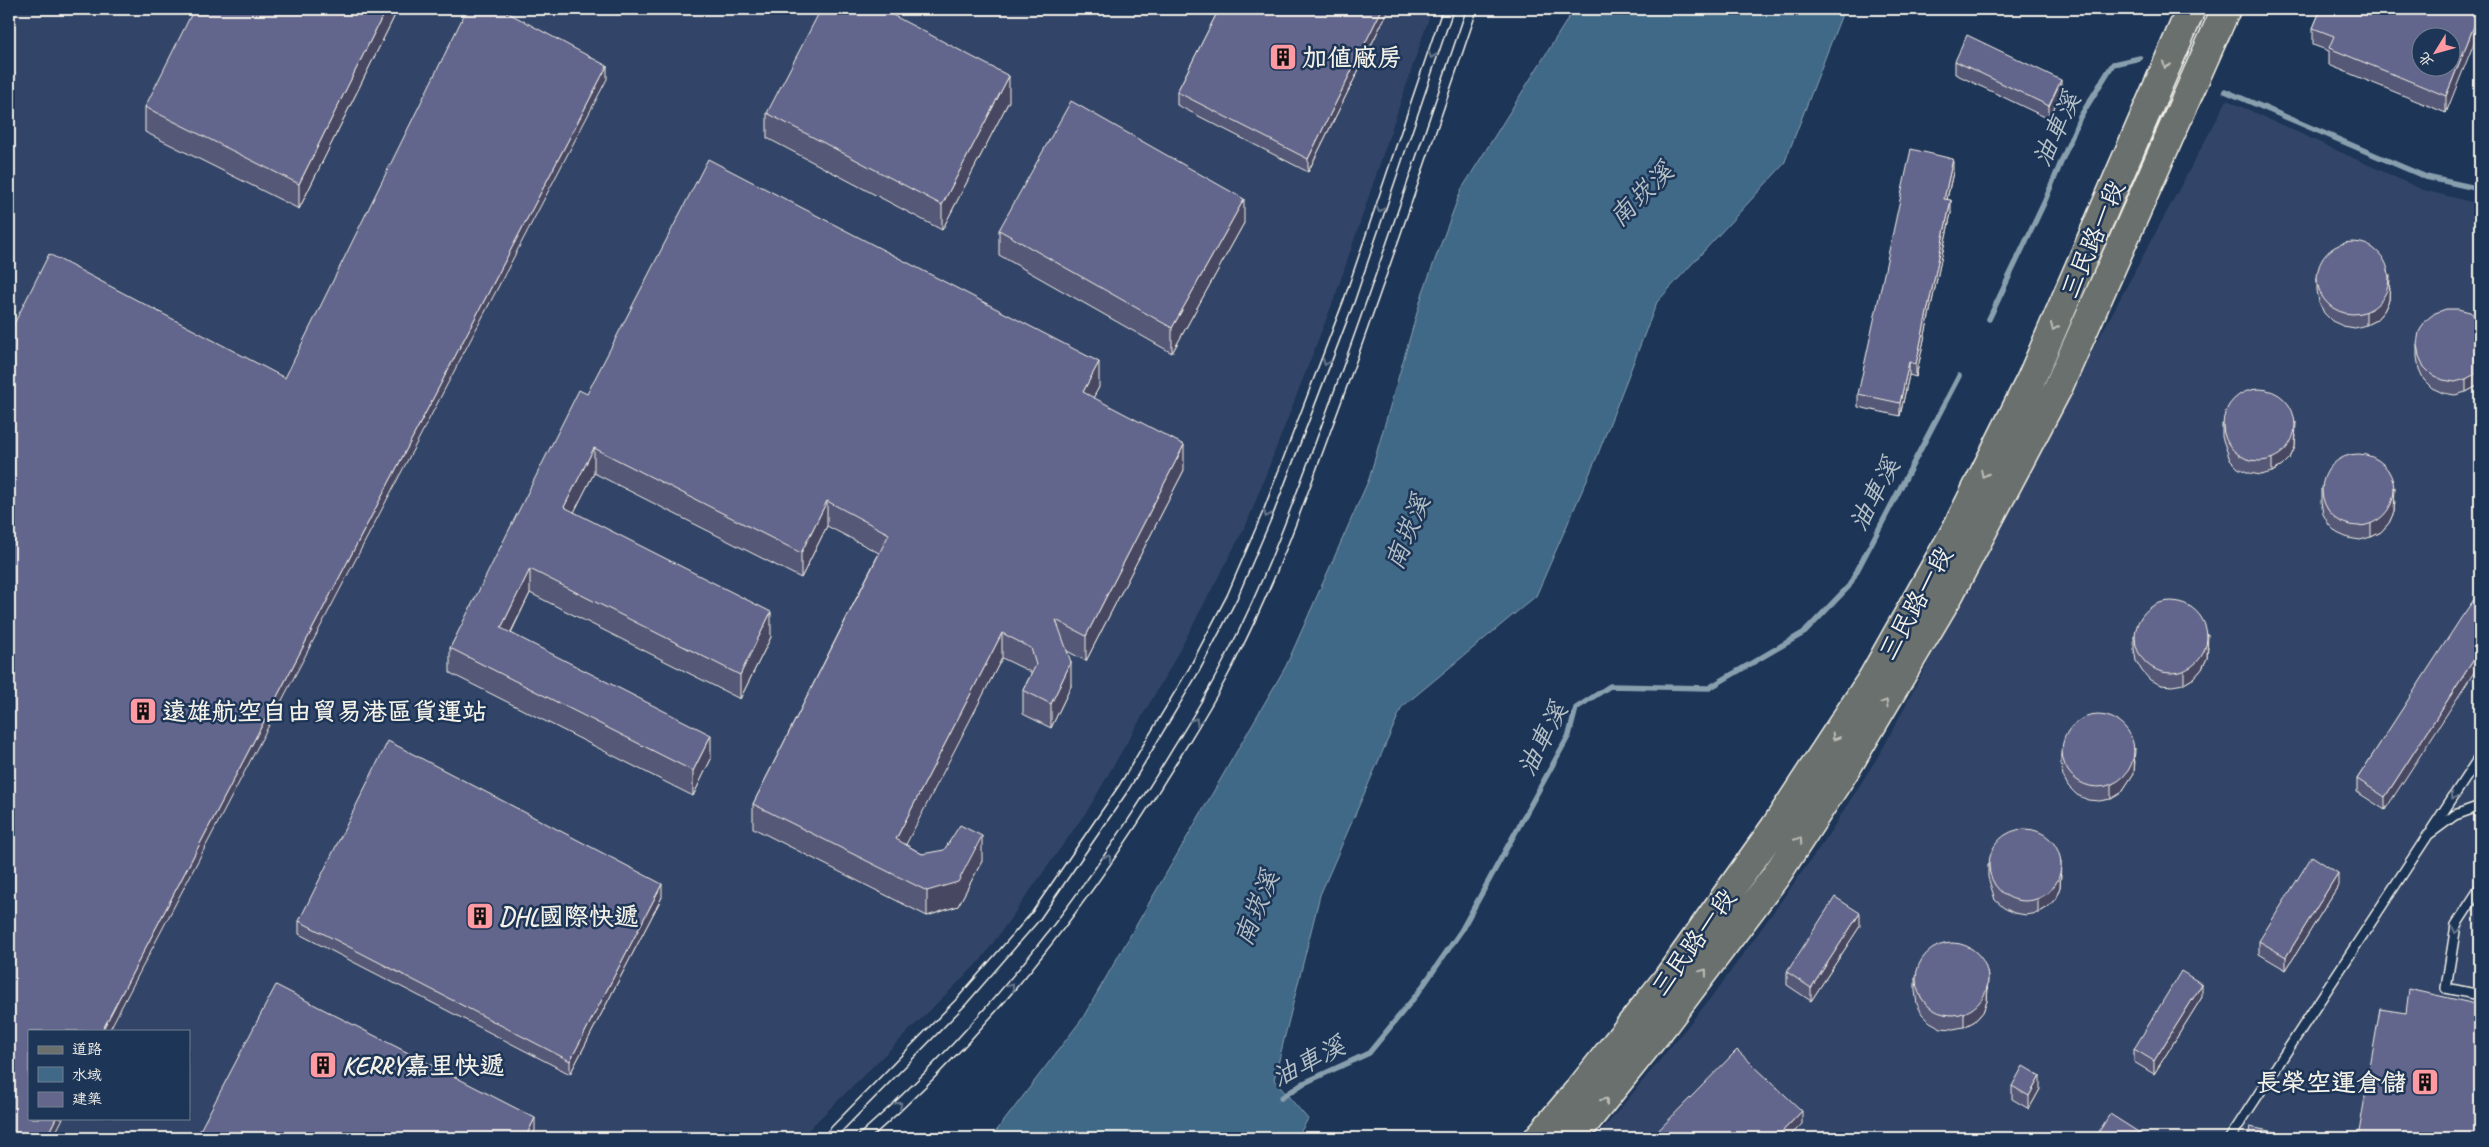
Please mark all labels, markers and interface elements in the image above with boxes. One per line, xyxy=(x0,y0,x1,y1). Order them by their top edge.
north arrow xyxy=(2412,28,2462,78)
building icon: 加值廠房 xyxy=(1268,42,1298,72)
place label: 加值廠房 xyxy=(1302,42,1402,74)
text: 北 xyxy=(2415,49,2437,70)
one-way arrow xyxy=(1428,50,1438,59)
one-way arrow xyxy=(2162,60,2173,69)
water label: 油車溪 xyxy=(2025,85,2089,172)
water label: 南崁溪 xyxy=(1602,154,1682,234)
street label: 三民路一段 xyxy=(2054,176,2132,303)
one-way arrow xyxy=(1376,204,1386,213)
one-way arrow xyxy=(2049,322,2060,331)
one-way arrow xyxy=(1321,357,1332,366)
water label: 油車溪 xyxy=(1842,450,1908,536)
one-way arrow xyxy=(1980,469,1990,478)
water label: 南崁溪 xyxy=(1378,488,1438,575)
one-way arrow xyxy=(1263,509,1274,518)
street label: 三民路一段 xyxy=(1872,541,1960,666)
water label: 油車溪 xyxy=(1510,695,1576,781)
building icon: 遠雄航空自由貿易港區貨運站 xyxy=(128,696,158,726)
place label: 遠雄航空自由貿易港區貨運站 xyxy=(162,696,487,728)
one-way arrow xyxy=(1879,699,1889,708)
one-way arrow xyxy=(1189,717,1199,726)
one-way arrow xyxy=(1831,731,1841,740)
one-way arrow xyxy=(2451,790,2460,799)
one-way arrow xyxy=(1793,837,1802,846)
one-way arrow xyxy=(1102,854,1111,863)
water label: 南崁溪 xyxy=(1227,864,1287,951)
street label: 三民路一段 xyxy=(1644,883,1743,1003)
building icon: DHL國際快遞 xyxy=(465,901,495,931)
place label: DHL國際快遞 xyxy=(499,901,639,933)
one-way arrow xyxy=(2452,925,2462,933)
one-way arrow xyxy=(1698,969,1706,978)
one-way arrow xyxy=(1005,984,1014,993)
water label: 油車溪 xyxy=(1266,1028,1352,1094)
legend xyxy=(28,1030,190,1120)
text: 道路 xyxy=(72,1040,102,1059)
building icon: KERRY嘉里快遞 xyxy=(308,1050,338,1080)
place label: KERRY嘉里快遞 xyxy=(342,1050,505,1082)
text: 水域 xyxy=(72,1066,102,1085)
place label: 長榮空運倉儲 xyxy=(2256,1067,2406,1099)
building icon: 長榮空運倉儲 xyxy=(2410,1067,2440,1097)
text: 建築 xyxy=(72,1090,102,1109)
one-way arrow xyxy=(1599,1098,1607,1107)
one-way arrow xyxy=(893,1102,902,1111)

